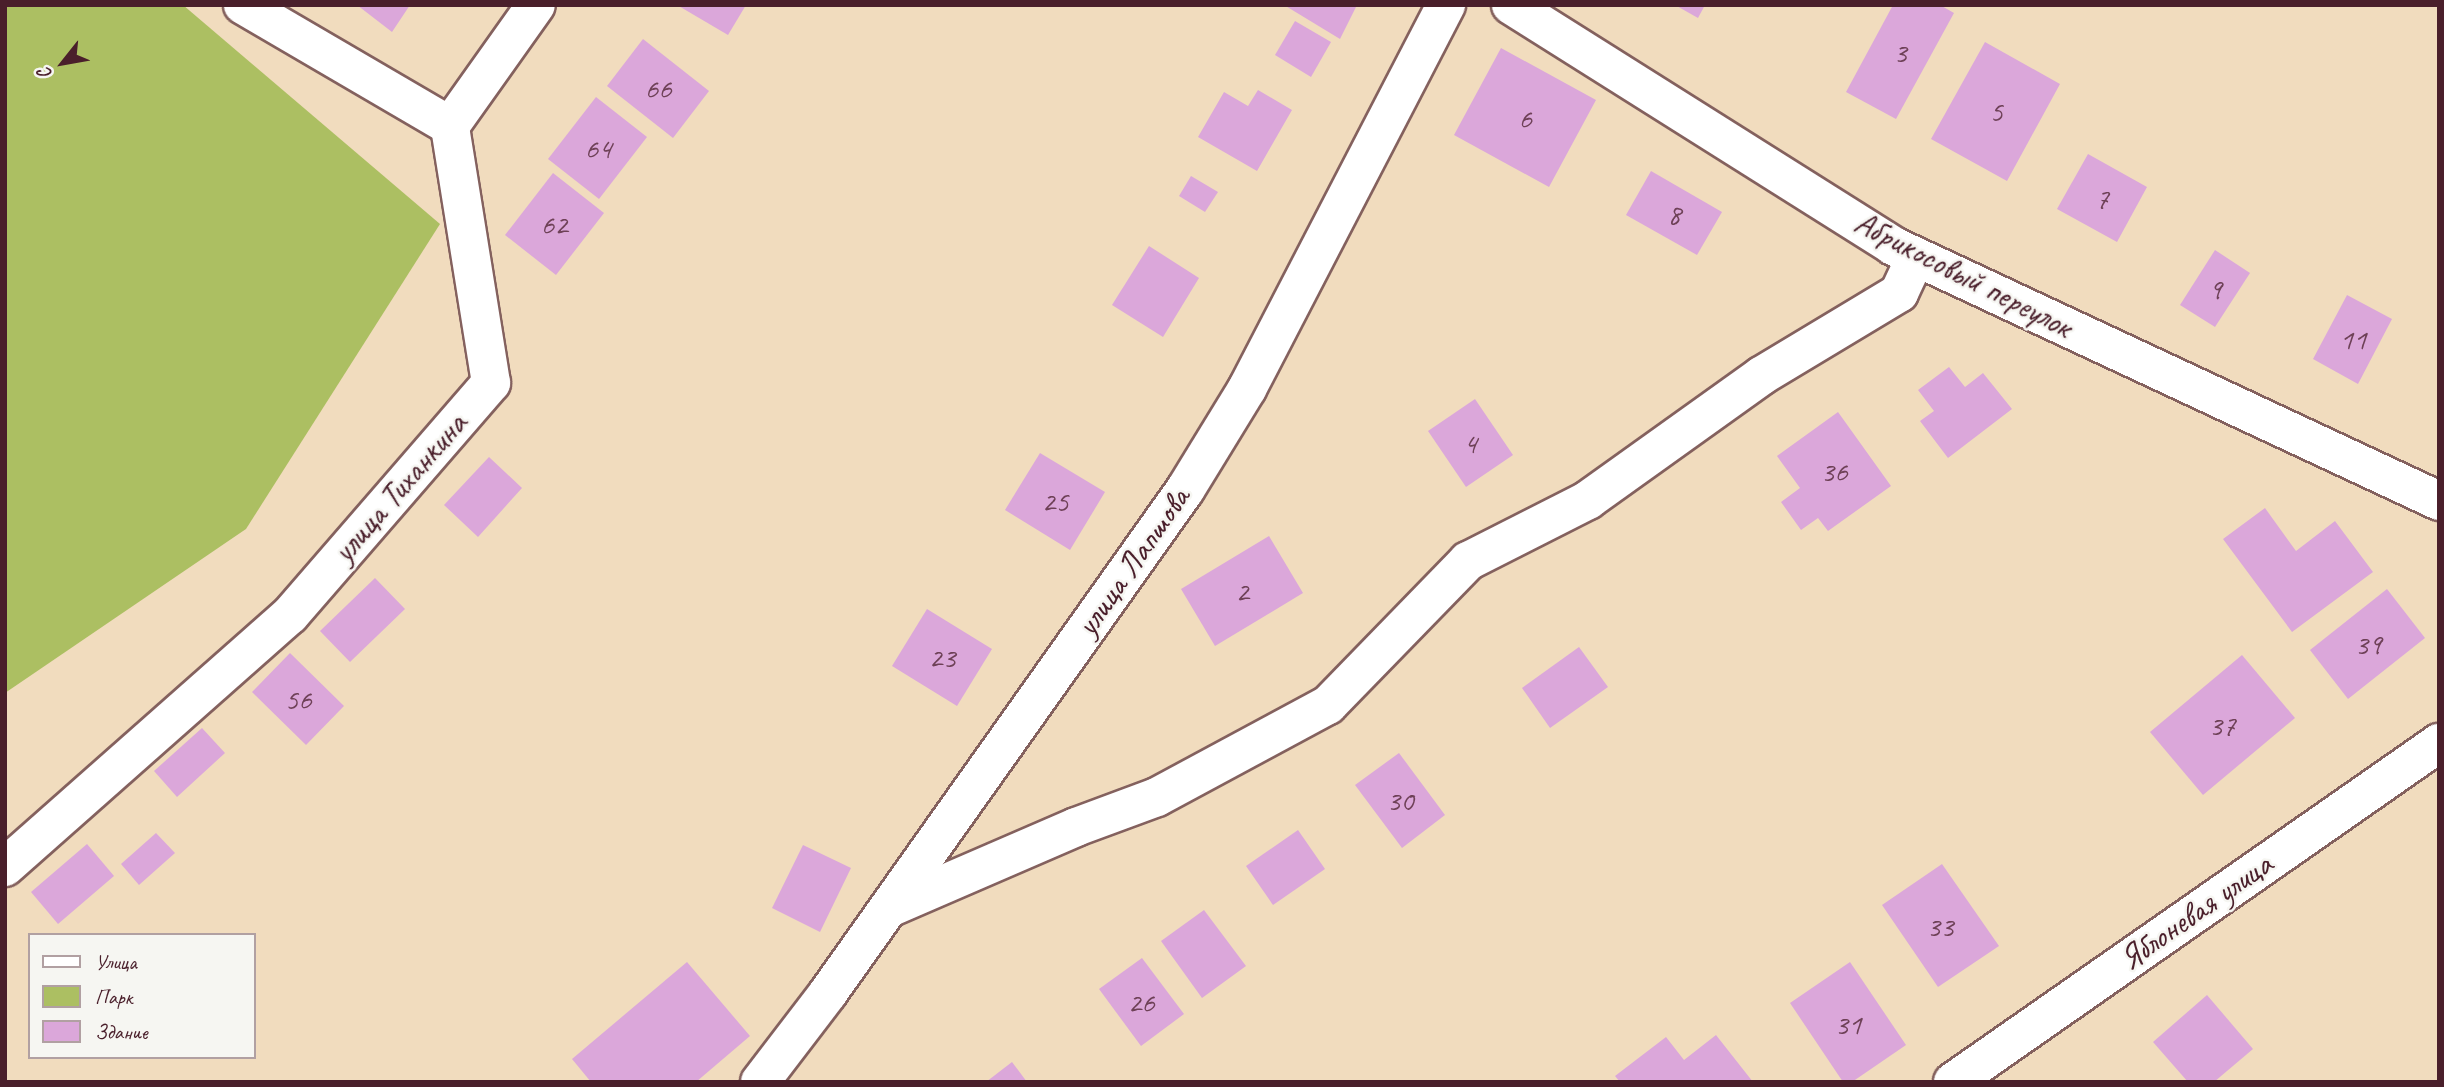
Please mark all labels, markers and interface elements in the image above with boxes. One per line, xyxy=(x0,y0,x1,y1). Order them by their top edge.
north arrow xyxy=(28,28,98,98)
house number: 3 xyxy=(1893,34,1907,70)
text: С xyxy=(32,64,58,84)
house number: 66 xyxy=(645,70,671,106)
house number: 5 xyxy=(1989,93,2003,129)
house number: 6 xyxy=(1518,100,1532,136)
house number: 64 xyxy=(585,130,611,166)
house number: 7 xyxy=(2095,180,2109,216)
house number: 8 xyxy=(1667,196,1681,232)
street label: Абрикосовый переулок xyxy=(1848,203,2078,347)
house number: 62 xyxy=(541,206,567,242)
house number: 9 xyxy=(2208,271,2222,307)
house number: 11 xyxy=(2340,321,2366,357)
street label: улица Тиханкина xyxy=(324,405,476,571)
house number: 4 xyxy=(1463,425,1477,461)
house number: 36 xyxy=(1821,453,1847,489)
street label: улица Лапшова xyxy=(1068,480,1198,644)
house number: 25 xyxy=(1042,483,1068,519)
house number: 2 xyxy=(1235,573,1249,609)
house number: 39 xyxy=(2355,626,2381,662)
house number: 23 xyxy=(929,639,955,675)
house number: 56 xyxy=(285,681,311,717)
house number: 37 xyxy=(2209,707,2235,743)
house number: 30 xyxy=(1387,782,1413,818)
street label: Яблоневая улица xyxy=(2111,844,2281,980)
house number: 33 xyxy=(1927,908,1953,944)
legend xyxy=(28,933,256,1059)
text: Улица xyxy=(95,949,137,975)
text: Парк xyxy=(95,984,132,1010)
house number: 26 xyxy=(1128,984,1154,1020)
house number: 31 xyxy=(1835,1006,1861,1042)
text: Здание xyxy=(95,1019,148,1045)

